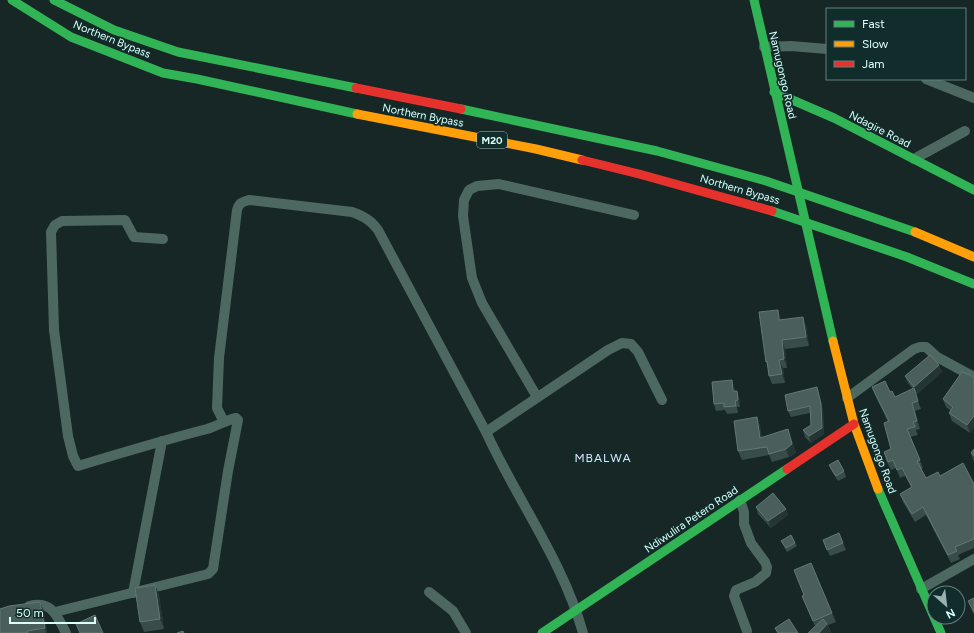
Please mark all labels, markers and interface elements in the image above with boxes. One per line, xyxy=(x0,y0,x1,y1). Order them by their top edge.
legend xyxy=(826,8,966,80)
text: Fast xyxy=(862,17,885,31)
street label: Northern Bypass xyxy=(71,18,152,61)
street label: Namugongo Road xyxy=(766,30,799,120)
text: Slow xyxy=(862,37,889,51)
text: Jam xyxy=(862,57,885,71)
street label: Northern Bypass xyxy=(381,101,465,130)
street label: Ndagire Road xyxy=(847,108,913,151)
road number: M20 xyxy=(477,132,507,148)
street label: Northern Bypass xyxy=(698,172,781,207)
street label: Namugongo Road xyxy=(856,407,899,495)
district label: MBALWA xyxy=(574,451,632,465)
street label: Ndiwulira Petero Road xyxy=(642,483,740,556)
north arrow xyxy=(926,585,966,625)
scale bar xyxy=(10,599,95,625)
text: 50 m xyxy=(16,606,44,620)
text: N xyxy=(944,606,957,621)

